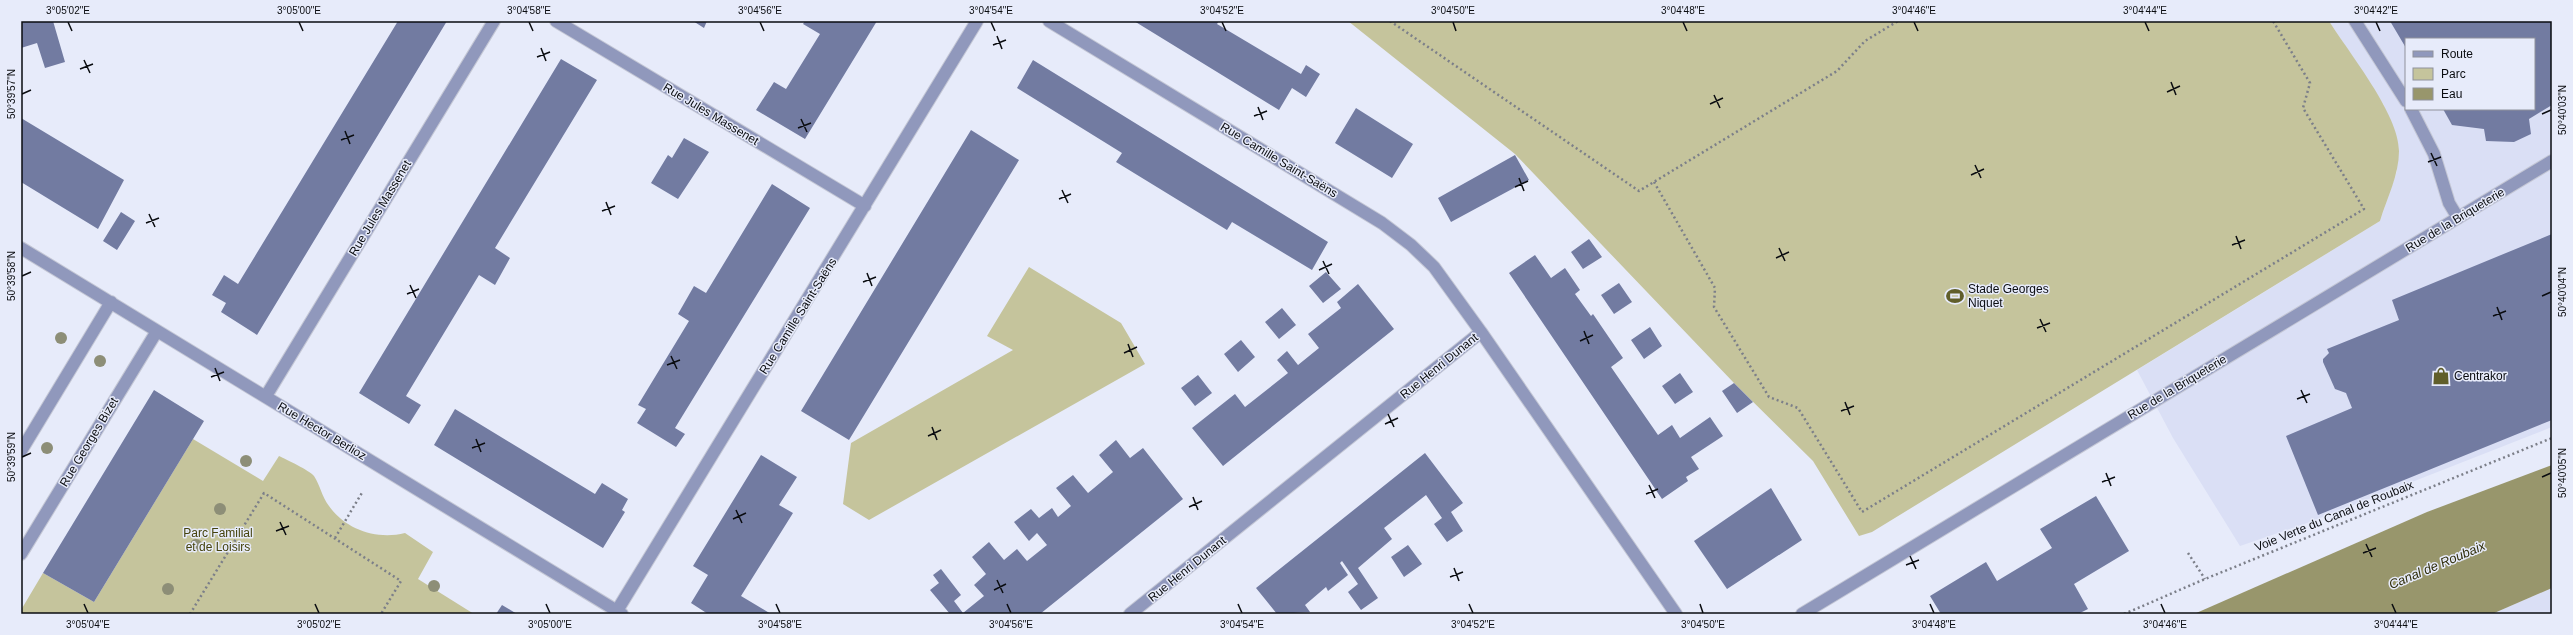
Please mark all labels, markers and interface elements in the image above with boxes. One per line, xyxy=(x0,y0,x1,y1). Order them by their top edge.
text: 3°05'02"E xyxy=(46,5,90,16)
text: 3°05'00"E xyxy=(277,5,321,16)
text: 3°04'58"E xyxy=(507,5,551,16)
text: 3°04'56"E xyxy=(738,5,782,16)
text: 3°04'54"E xyxy=(969,5,1013,16)
text: 3°04'52"E xyxy=(1200,5,1244,16)
text: 3°04'50"E xyxy=(1431,5,1475,16)
text: 3°04'48"E xyxy=(1661,5,1705,16)
text: 3°04'46"E xyxy=(1892,5,1936,16)
text: 3°04'44"E xyxy=(2123,5,2167,16)
text: 3°04'42"E xyxy=(2354,5,2398,16)
legend xyxy=(2405,38,2535,110)
text: Route xyxy=(2441,47,2473,61)
text: Parc xyxy=(2441,67,2466,81)
text: 50°39'57"N xyxy=(6,69,17,119)
street label: Rue Jules Massenet xyxy=(661,80,762,148)
text: 50°40'03"N xyxy=(2557,85,2568,135)
text: Eau xyxy=(2441,87,2462,101)
street label: Rue Camille Saint-Saëns xyxy=(1218,119,1340,201)
street label: Rue Jules Massenet xyxy=(346,157,414,258)
street label: Rue de la Briqueterie xyxy=(2403,185,2507,255)
text: 50°39'58"N xyxy=(6,251,17,301)
street label: Rue Camille Saint-Saëns xyxy=(757,255,839,377)
text: 50°40'04"N xyxy=(2557,267,2568,317)
place label: Stade Georges Niquet xyxy=(1968,282,2049,310)
sports icon: Stade Georges Niquet xyxy=(1945,286,1965,306)
street label: Rue Henri Dunant xyxy=(1397,330,1481,402)
street label: Rue de la Briqueterie xyxy=(2125,352,2229,422)
shop icon: Centrakor xyxy=(2431,366,2451,386)
place label: Centrakor xyxy=(2454,369,2507,383)
street label: Rue Georges Bizet xyxy=(57,394,121,489)
street label: Rue Hector Berlioz xyxy=(275,399,369,463)
text: 50°39'59"N xyxy=(6,432,17,482)
text: 50°40'05"N xyxy=(2557,448,2568,498)
street label: Voie Verte du Canal de Roubaix xyxy=(2253,478,2415,554)
park label: Parc Familial et de Loisirs xyxy=(183,526,253,554)
street label: Rue Henri Dunant xyxy=(1145,533,1229,605)
water label: Canal de Roubaix xyxy=(2386,538,2488,592)
text: 3°05'04"E xyxy=(66,619,110,630)
text: 3°05'02"E xyxy=(297,619,341,630)
text: 3°05'00"E xyxy=(528,619,572,630)
text: 3°04'58"E xyxy=(758,619,802,630)
text: 3°04'56"E xyxy=(989,619,1033,630)
text: 3°04'54"E xyxy=(1220,619,1264,630)
text: 3°04'52"E xyxy=(1451,619,1495,630)
text: 3°04'50"E xyxy=(1681,619,1725,630)
text: 3°04'48"E xyxy=(1912,619,1956,630)
text: 3°04'46"E xyxy=(2143,619,2187,630)
text: 3°04'44"E xyxy=(2374,619,2418,630)

